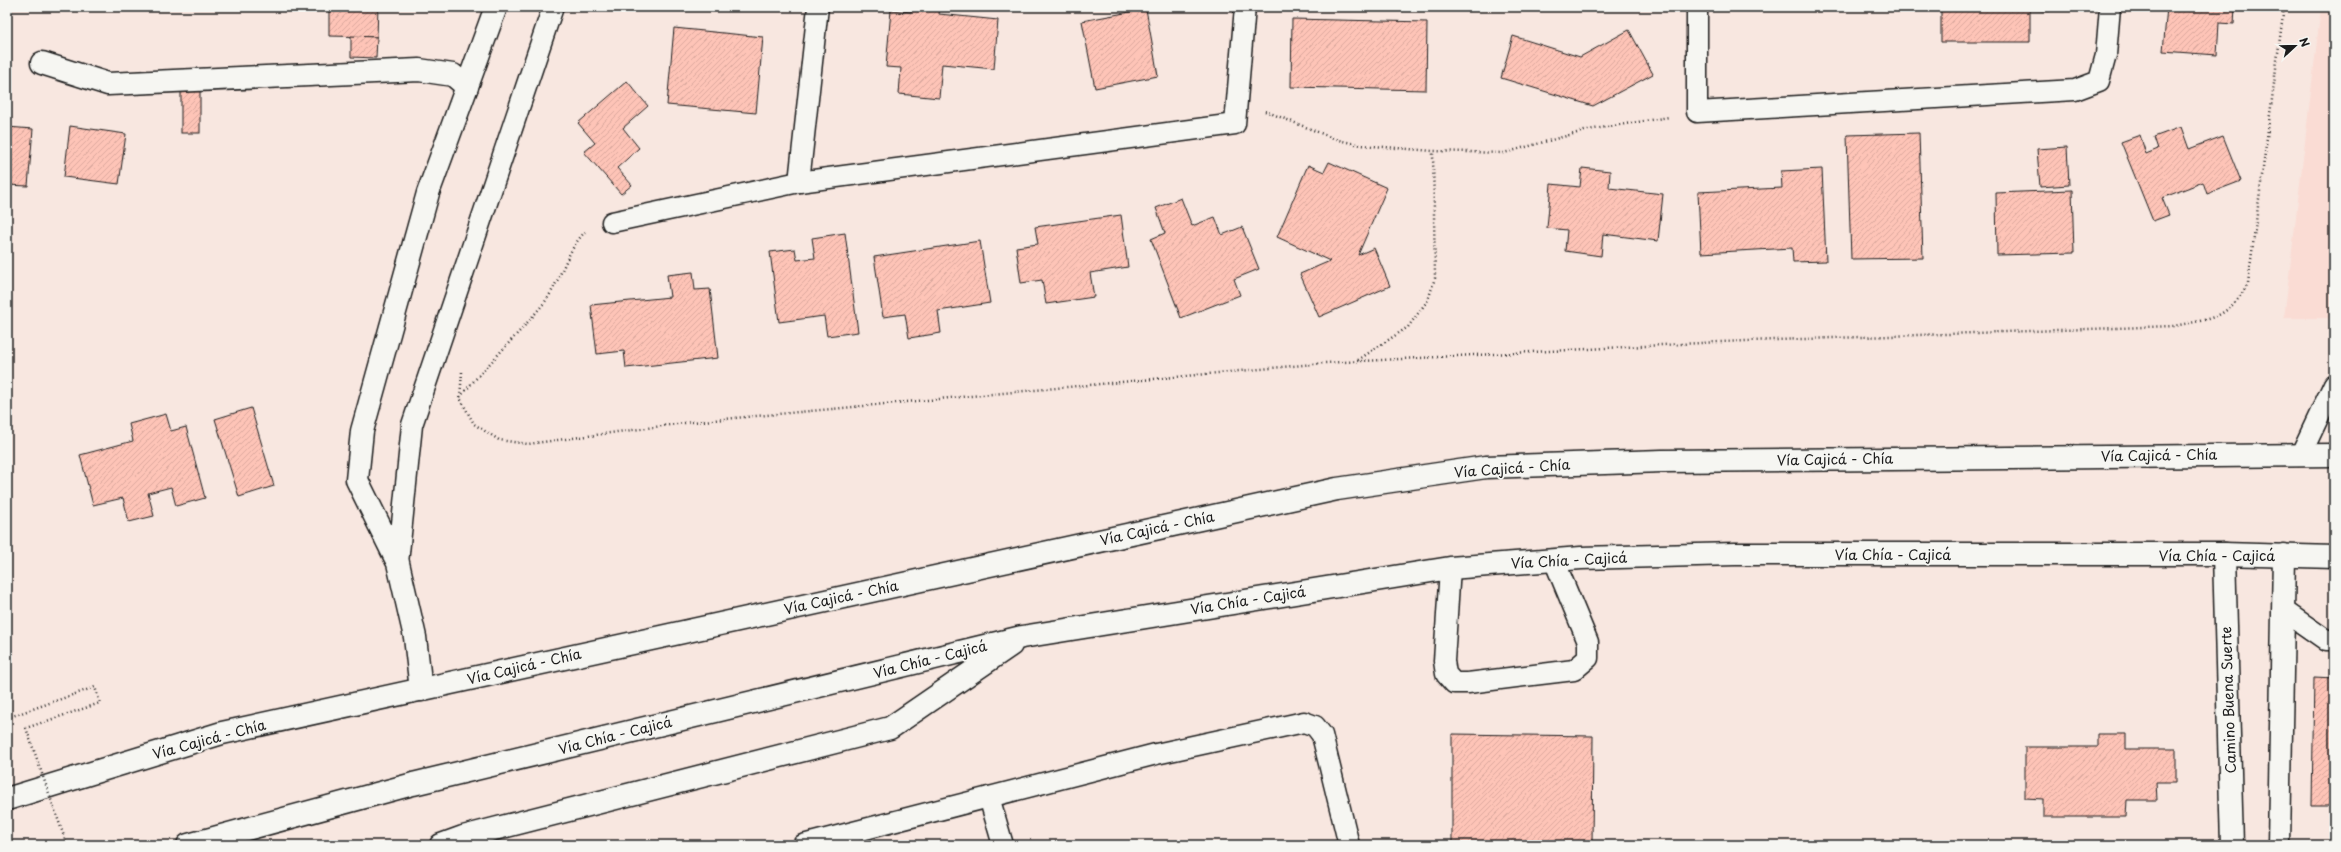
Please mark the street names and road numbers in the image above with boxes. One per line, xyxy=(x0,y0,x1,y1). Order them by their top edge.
street label: Vía Cajicá - Chía xyxy=(2101,443,2218,467)
street label: Vía Cajicá - Chía xyxy=(1777,447,1894,471)
street label: Vía Cajicá - Chía xyxy=(1453,453,1571,483)
street label: Vía Cajicá - Chía xyxy=(1098,506,1216,550)
street label: Vía Chía - Cajicá xyxy=(1835,544,1951,565)
street label: Vía Chía - Cajicá xyxy=(2159,545,2275,566)
street label: Vía Chía - Cajicá xyxy=(1510,546,1628,574)
street label: Vía Cajicá - Chía xyxy=(782,575,900,619)
street label: Vía Chía - Cajicá xyxy=(1189,581,1307,619)
street label: Camino Buena Suerte xyxy=(2215,626,2241,774)
street label: Vía Chía - Cajicá xyxy=(871,635,989,683)
street label: Vía Cajicá - Chía xyxy=(465,643,583,689)
street label: Vía Chía - Cajicá xyxy=(556,711,674,759)
street label: Vía Cajicá - Chía xyxy=(150,714,268,764)

